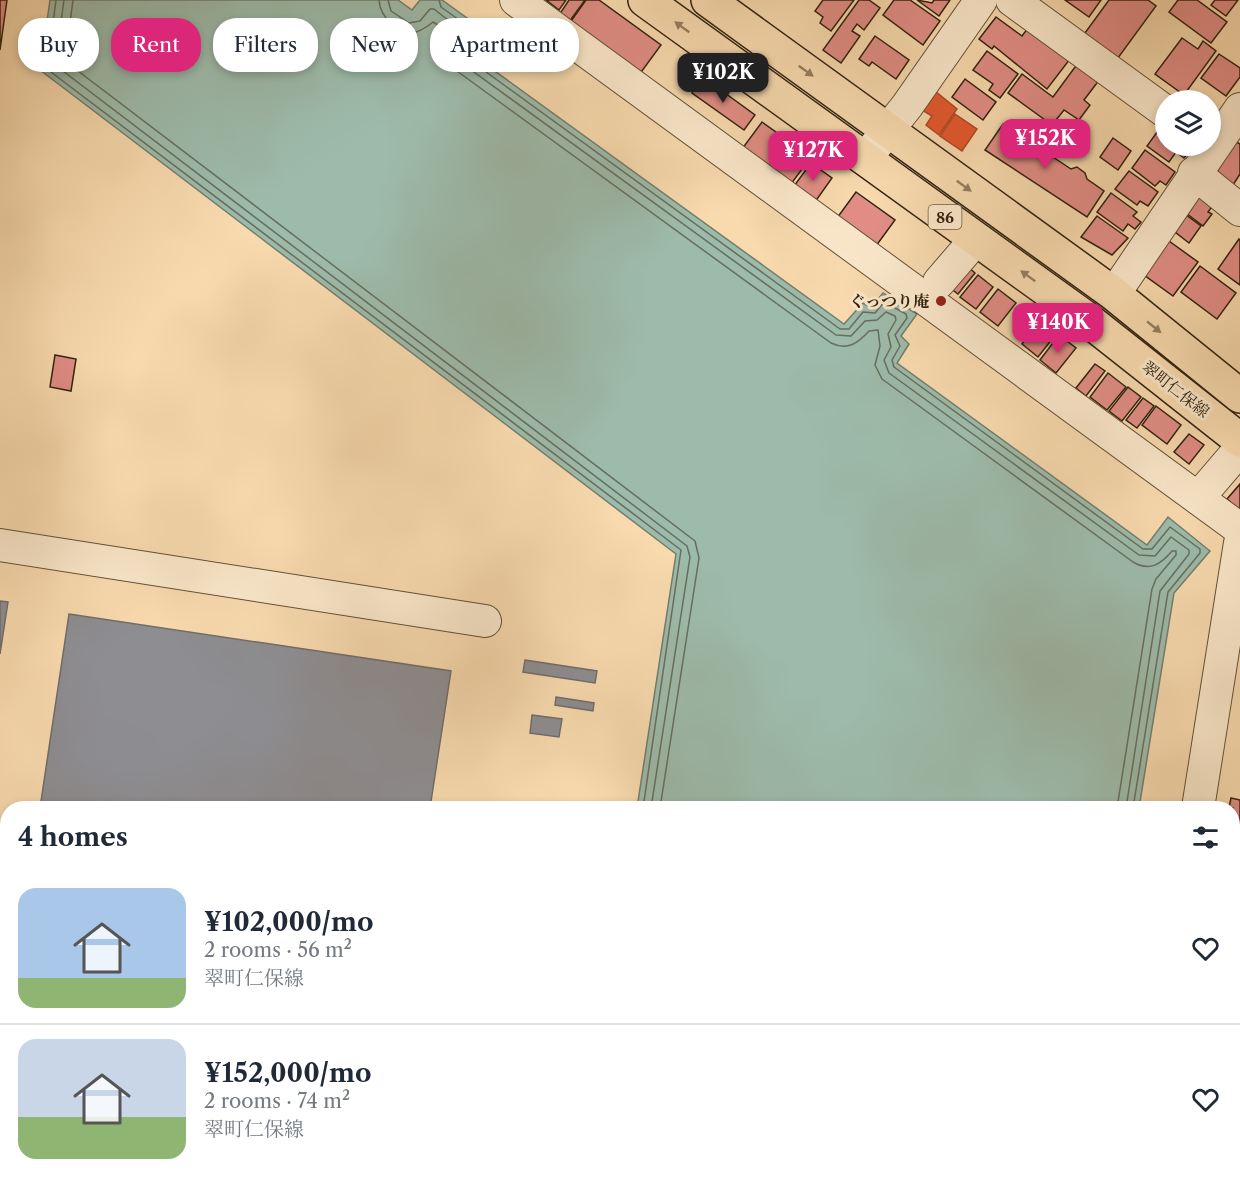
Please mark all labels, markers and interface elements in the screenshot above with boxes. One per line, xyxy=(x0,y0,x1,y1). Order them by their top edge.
chip: Buy xyxy=(18,18,99,72)
chip: Rent xyxy=(111,18,201,72)
chip: Filters xyxy=(213,18,318,72)
chip: New xyxy=(330,18,418,72)
chip: Apartment xyxy=(430,18,579,72)
one-way arrow xyxy=(675,21,691,33)
pin: ¥102K xyxy=(681,53,765,104)
text: ¥102K xyxy=(691,60,755,84)
one-way arrow xyxy=(797,65,813,77)
map controls xyxy=(1155,90,1221,156)
button: layers xyxy=(1155,90,1221,156)
pin: ¥152K xyxy=(1003,119,1087,170)
text: ¥152K xyxy=(1014,126,1076,150)
pin: ¥127K xyxy=(771,131,855,182)
text: ¥127K xyxy=(783,138,843,162)
one-way arrow xyxy=(957,179,972,191)
road number: 86 xyxy=(928,205,962,229)
one-way arrow xyxy=(1020,270,1036,282)
place label: ぐっつり庵 xyxy=(849,291,929,311)
marker: ぐっつり庵 xyxy=(934,294,948,308)
pin: ¥140K xyxy=(1016,303,1100,354)
text: ¥140K xyxy=(1026,310,1090,334)
one-way arrow xyxy=(1146,320,1162,333)
street label: 翠町仁保線 xyxy=(1138,356,1214,422)
text: 4 homes xyxy=(18,821,128,853)
icon: filters xyxy=(1189,821,1222,854)
text: ¥102,000/mo xyxy=(204,906,373,938)
icon: home xyxy=(66,912,138,984)
icon: heart xyxy=(1189,932,1222,965)
text: 2 rooms · 56 m² xyxy=(204,938,352,962)
text: 翠町仁保線 xyxy=(204,966,304,990)
text: ¥152,000/mo xyxy=(204,1057,371,1089)
icon: home xyxy=(66,1063,138,1135)
icon: heart xyxy=(1189,1083,1222,1116)
text: 2 rooms · 74 m² xyxy=(204,1089,350,1113)
text: 翠町仁保線 xyxy=(204,1117,304,1141)

